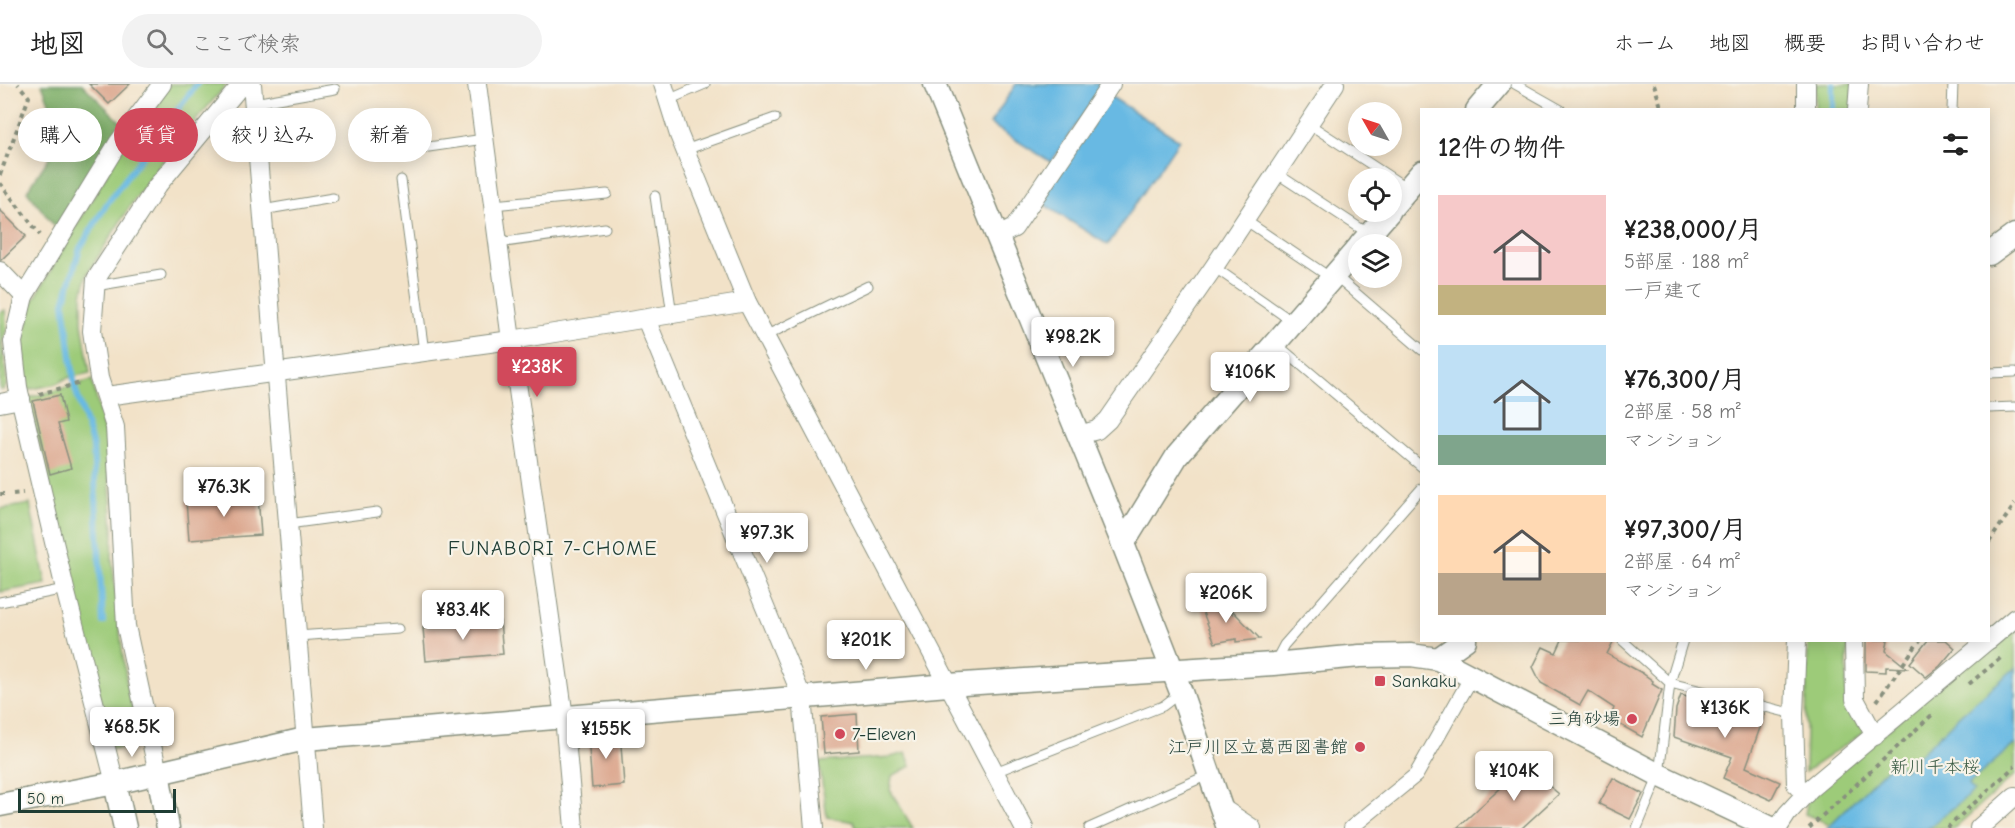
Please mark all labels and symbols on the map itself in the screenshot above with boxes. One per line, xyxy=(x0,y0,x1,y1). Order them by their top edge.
north arrow xyxy=(1348,102,1402,156)
pin: ¥98.2K xyxy=(1024,317,1122,368)
pin: ¥238K xyxy=(495,347,579,398)
pin: ¥106K xyxy=(1208,352,1292,403)
pin: ¥76.3K xyxy=(175,467,273,518)
pin: ¥97.3K xyxy=(718,513,816,564)
district label: FUNABORI 7-CHOME xyxy=(448,537,658,560)
pin: ¥206K xyxy=(1184,573,1268,624)
pin: ¥83.4K xyxy=(414,590,512,641)
pin: ¥201K xyxy=(824,620,908,671)
place label: Sankaku xyxy=(1392,671,1457,692)
marker: Sankaku xyxy=(1373,674,1387,688)
pin: ¥136K xyxy=(1683,688,1767,739)
pin: ¥68.5K xyxy=(83,707,181,758)
pin: ¥155K xyxy=(564,709,648,760)
place label: 三角砂場 xyxy=(1548,709,1620,730)
marker: 三角砂場 xyxy=(1625,712,1639,726)
place label: 7-Eleven xyxy=(852,724,916,745)
marker: 7-Eleven xyxy=(833,727,847,741)
place label: 江戸川区立葛西図書館 xyxy=(1168,737,1348,758)
marker: 江戸川区立葛西図書館 xyxy=(1353,740,1367,754)
pin: ¥104K xyxy=(1472,751,1556,802)
park label: 新川千本桜 xyxy=(1890,757,1980,778)
scale bar xyxy=(18,786,176,814)

